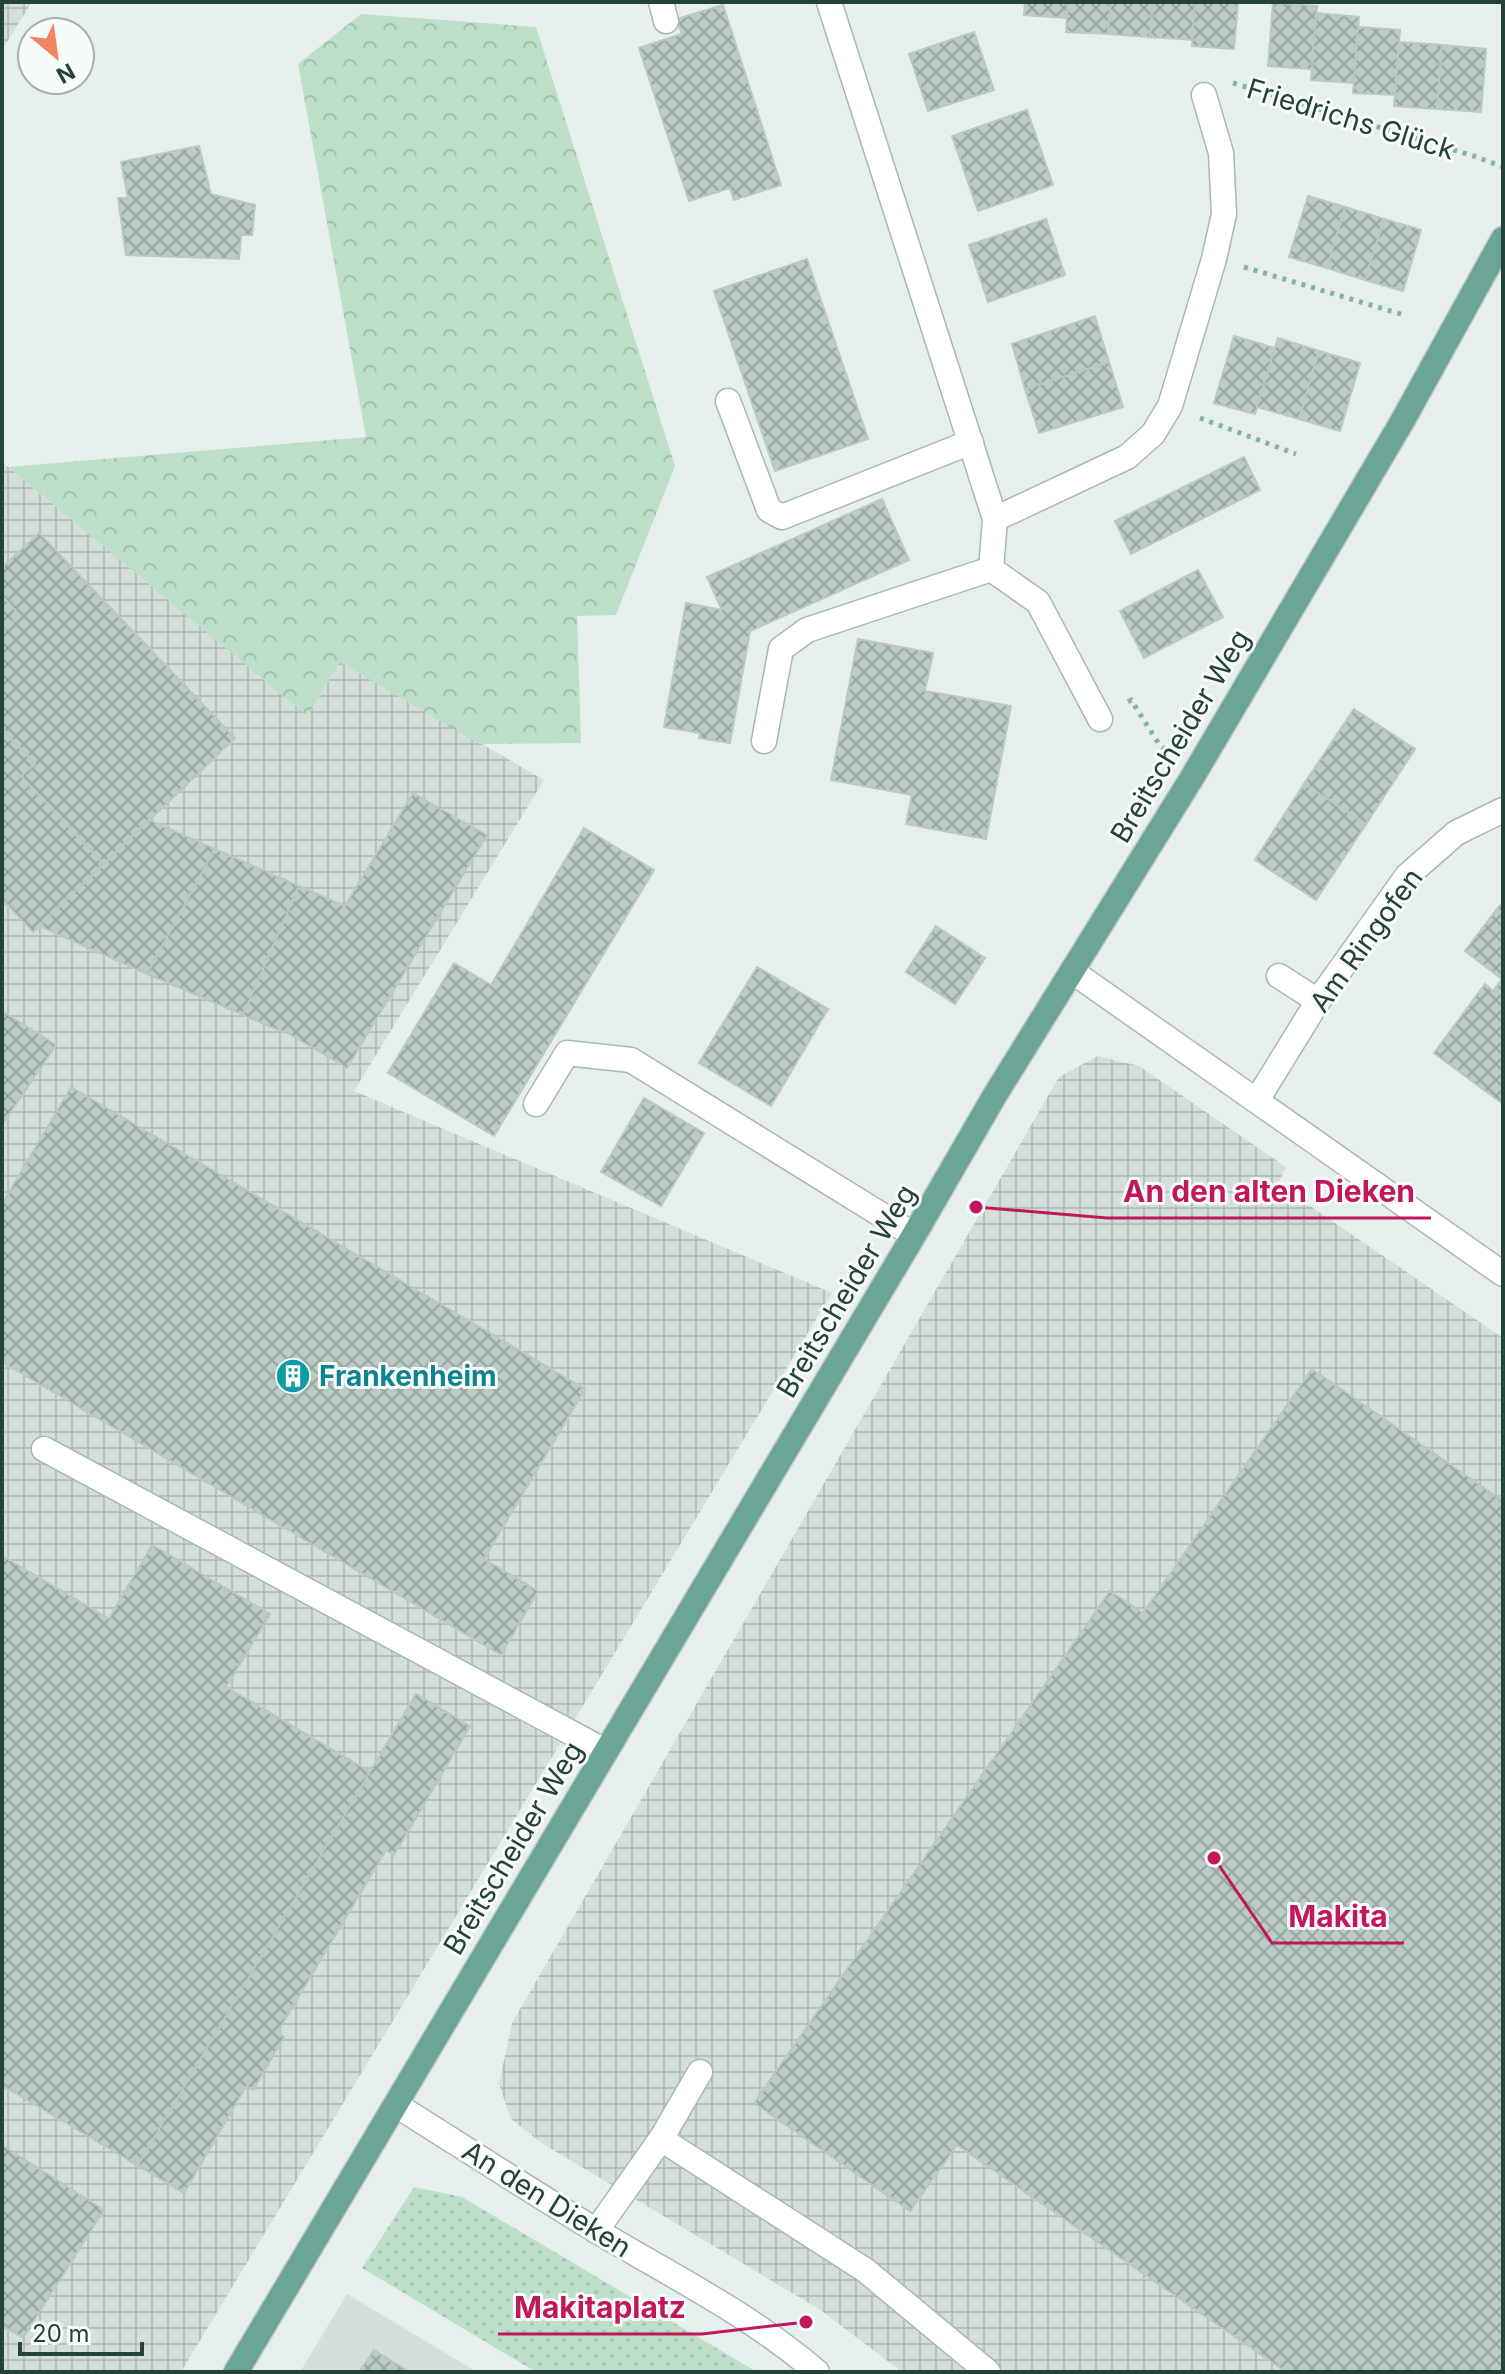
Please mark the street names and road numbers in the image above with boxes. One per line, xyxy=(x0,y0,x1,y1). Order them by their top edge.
street label: Friedrichs Glück xyxy=(1243,71,1459,167)
street label: Breitscheider Weg xyxy=(1103,623,1257,849)
street label: Am Ringofen xyxy=(1302,861,1430,1019)
street label: Breitscheider Weg xyxy=(769,1178,923,1404)
street label: Breitscheider Weg xyxy=(436,1735,590,1961)
street label: An den Dieken xyxy=(456,2134,638,2264)

